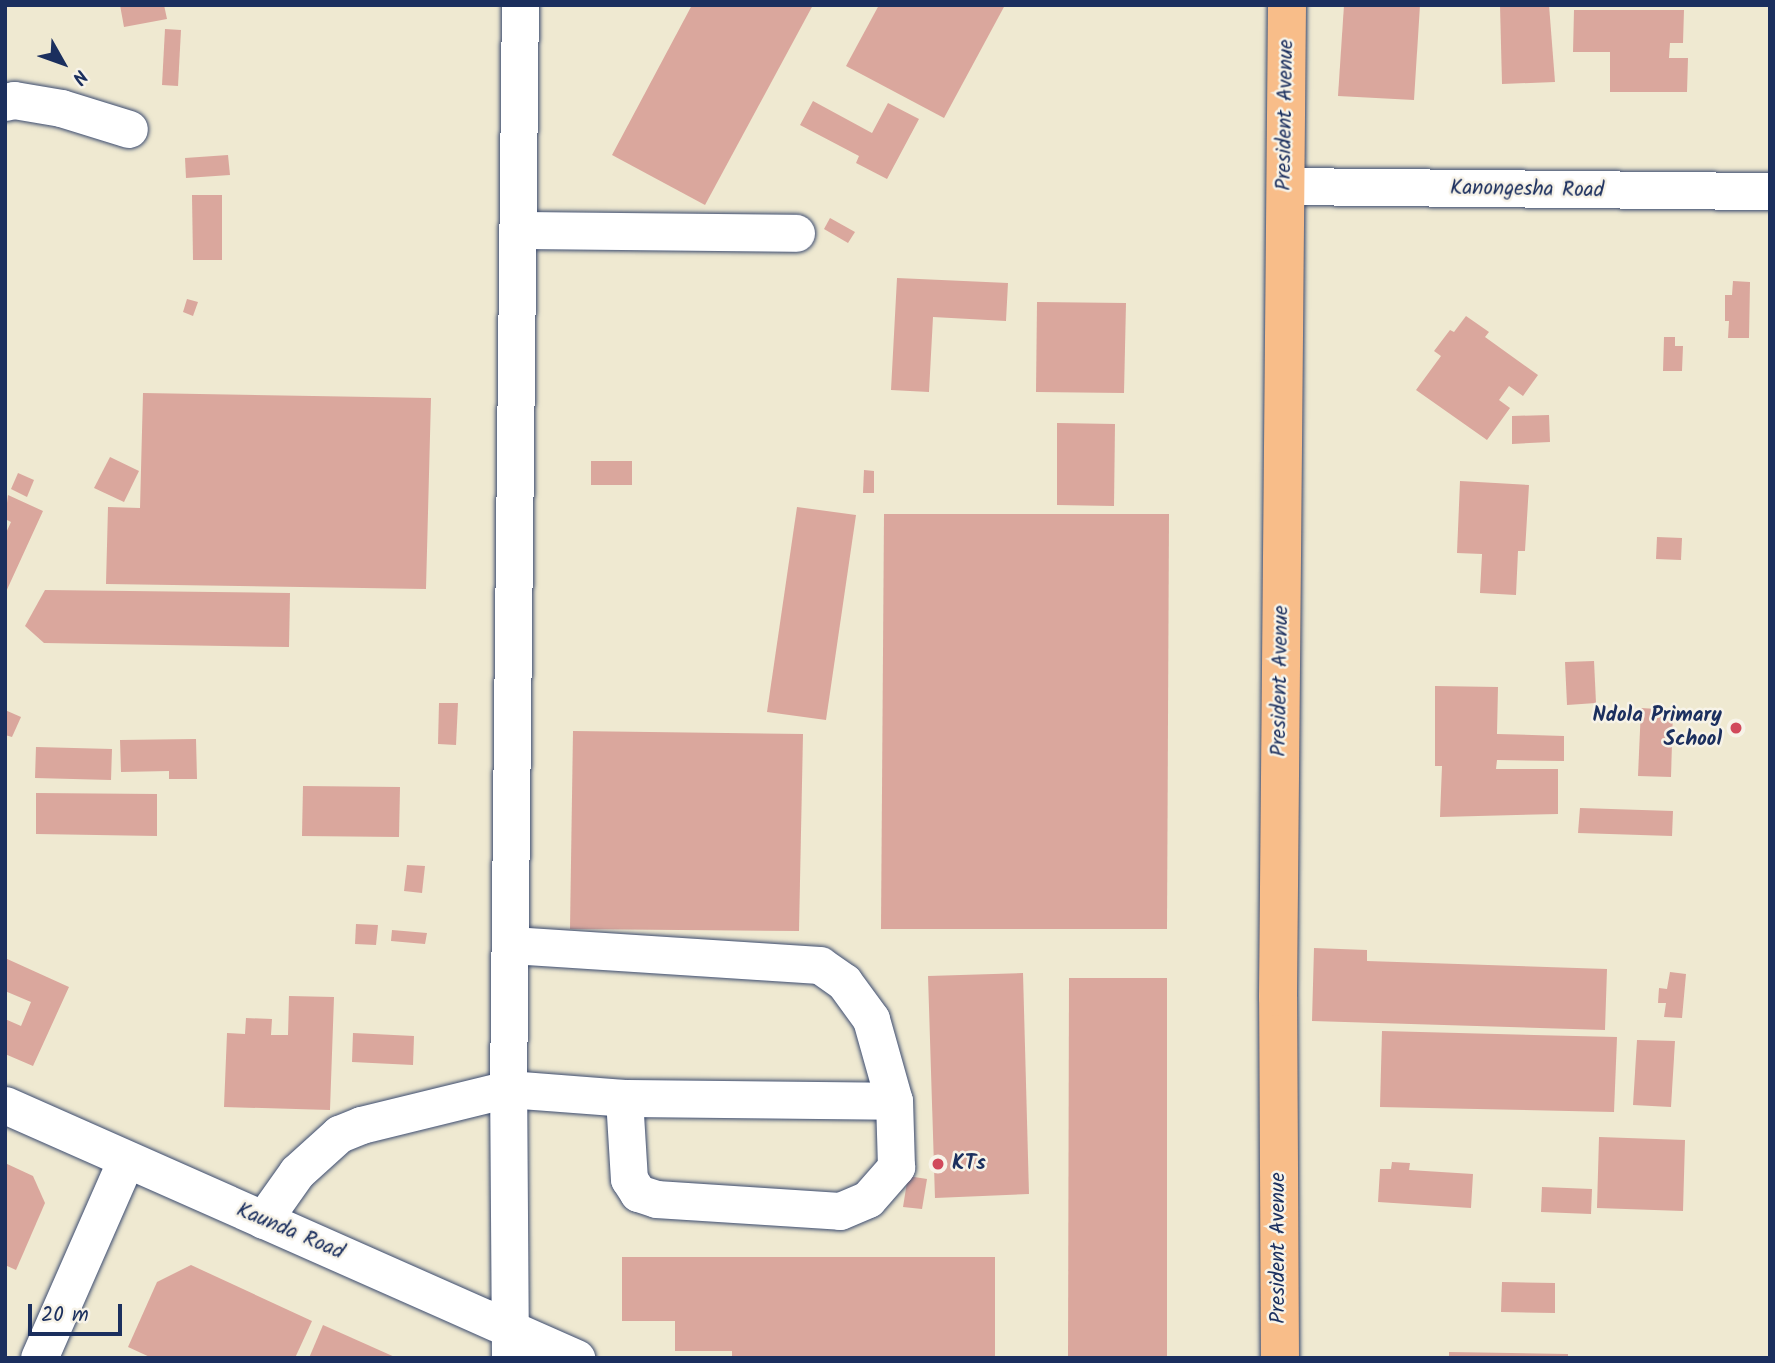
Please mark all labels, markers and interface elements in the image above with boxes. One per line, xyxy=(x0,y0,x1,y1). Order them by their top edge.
north arrow xyxy=(28,28,98,98)
street label: President Avenue xyxy=(1272,39,1300,191)
text: N xyxy=(64,62,94,91)
street label: Kanongesha Road xyxy=(1450,176,1604,204)
street label: President Avenue xyxy=(1267,605,1295,757)
place label: Ndola Primary School xyxy=(1592,703,1722,753)
marker: Ndola Primary School xyxy=(1728,720,1744,736)
place label: KTs xyxy=(952,1151,986,1177)
marker: KTs xyxy=(930,1156,946,1172)
street label: President Avenue xyxy=(1266,1172,1292,1324)
street label: Kaunda Road xyxy=(232,1198,348,1266)
scale bar xyxy=(32,1290,126,1334)
text: 20 m xyxy=(41,1299,89,1332)

